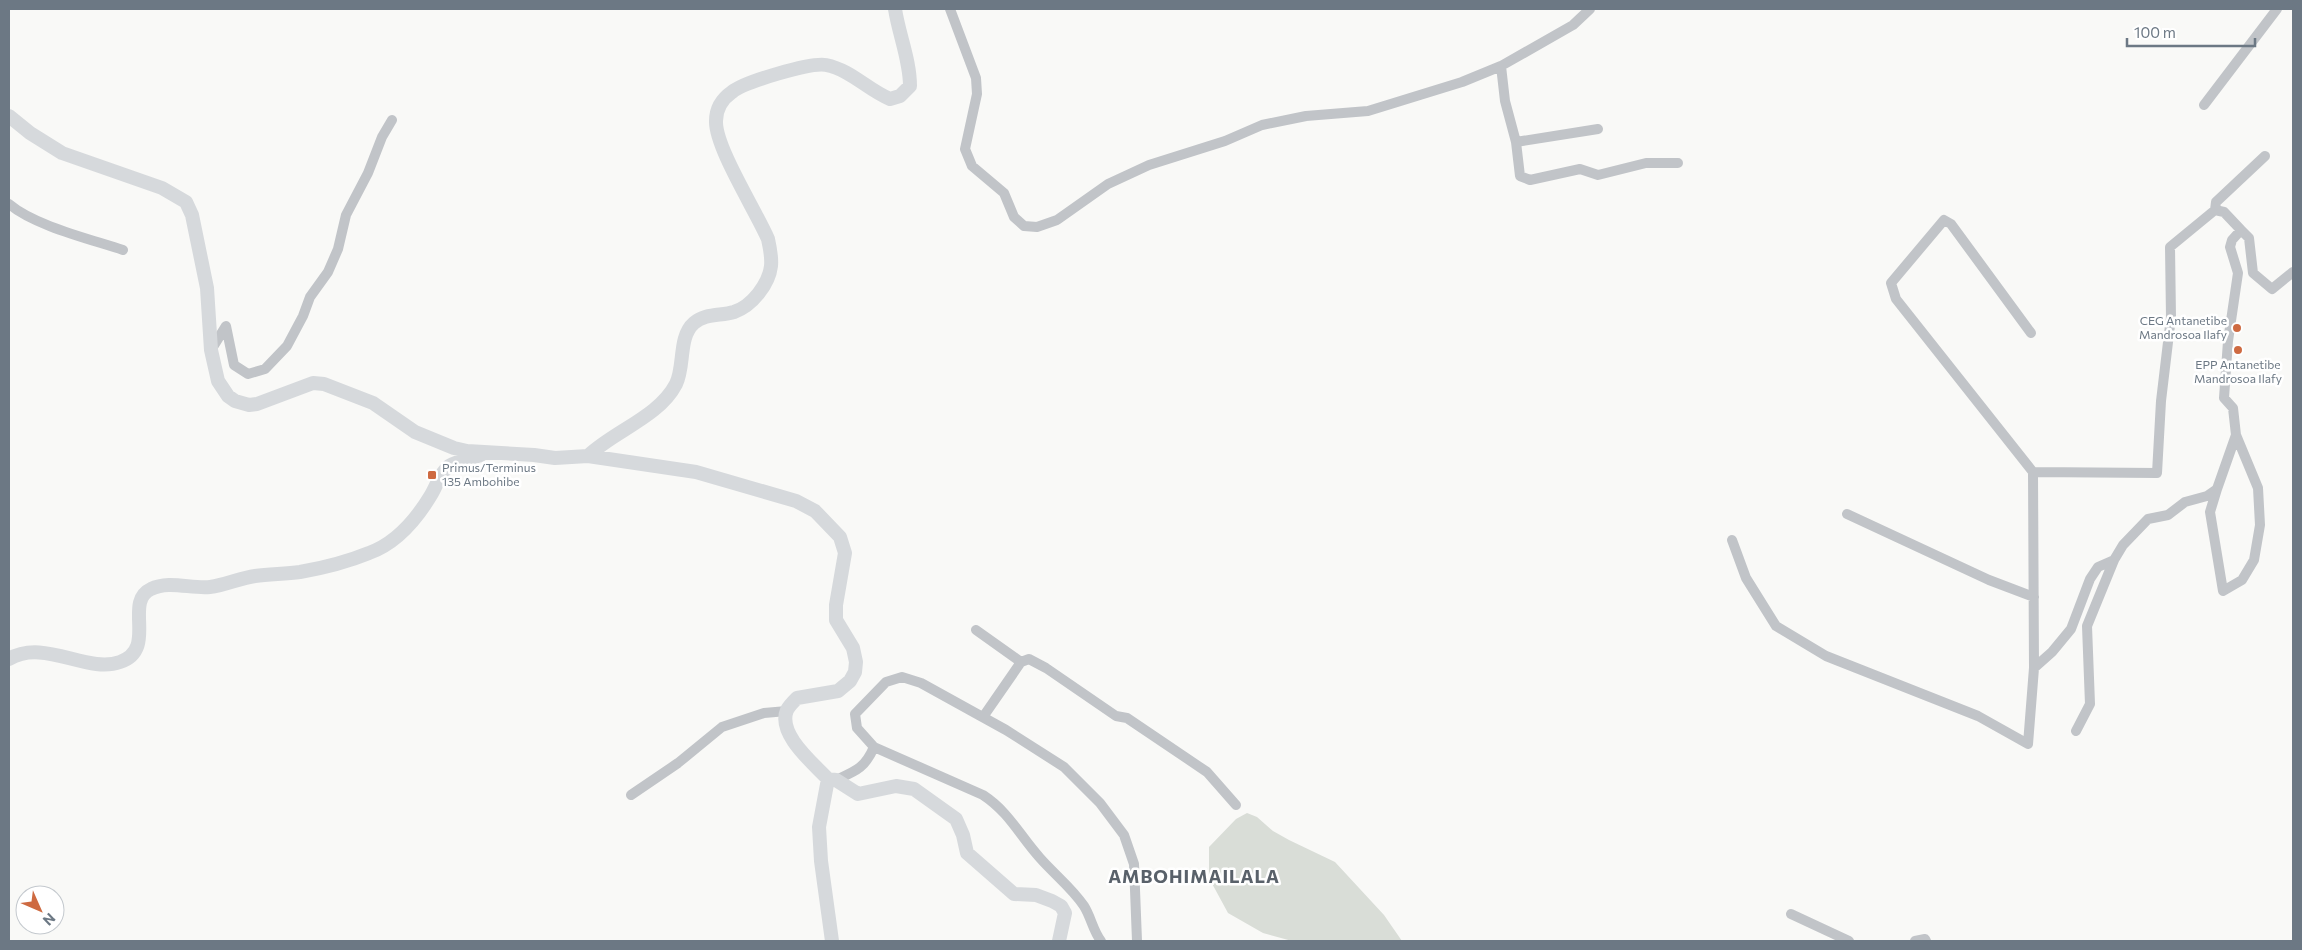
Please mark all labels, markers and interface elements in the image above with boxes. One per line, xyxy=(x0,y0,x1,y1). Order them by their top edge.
scale bar xyxy=(2127,15,2254,47)
text: 100 m xyxy=(2134,23,2176,41)
place label: CEG Antanetibe Mandrosoa Ilafy xyxy=(2139,313,2227,341)
marker: CEG Antanetibe Mandrosoa Ilafy xyxy=(2231,322,2243,334)
marker: EPP Antanetibe Mandrosoa Ilafy xyxy=(2232,344,2244,356)
place label: EPP Antanetibe Mandrosoa Ilafy xyxy=(2194,357,2282,385)
place label: Primus/Terminus 135 Ambohibe xyxy=(442,460,536,488)
marker: Primus/Terminus 135 Ambohibe xyxy=(426,469,438,481)
district label: AMBOHIMAILALA xyxy=(1108,865,1280,887)
north arrow xyxy=(15,885,65,935)
text: N xyxy=(40,910,59,929)

